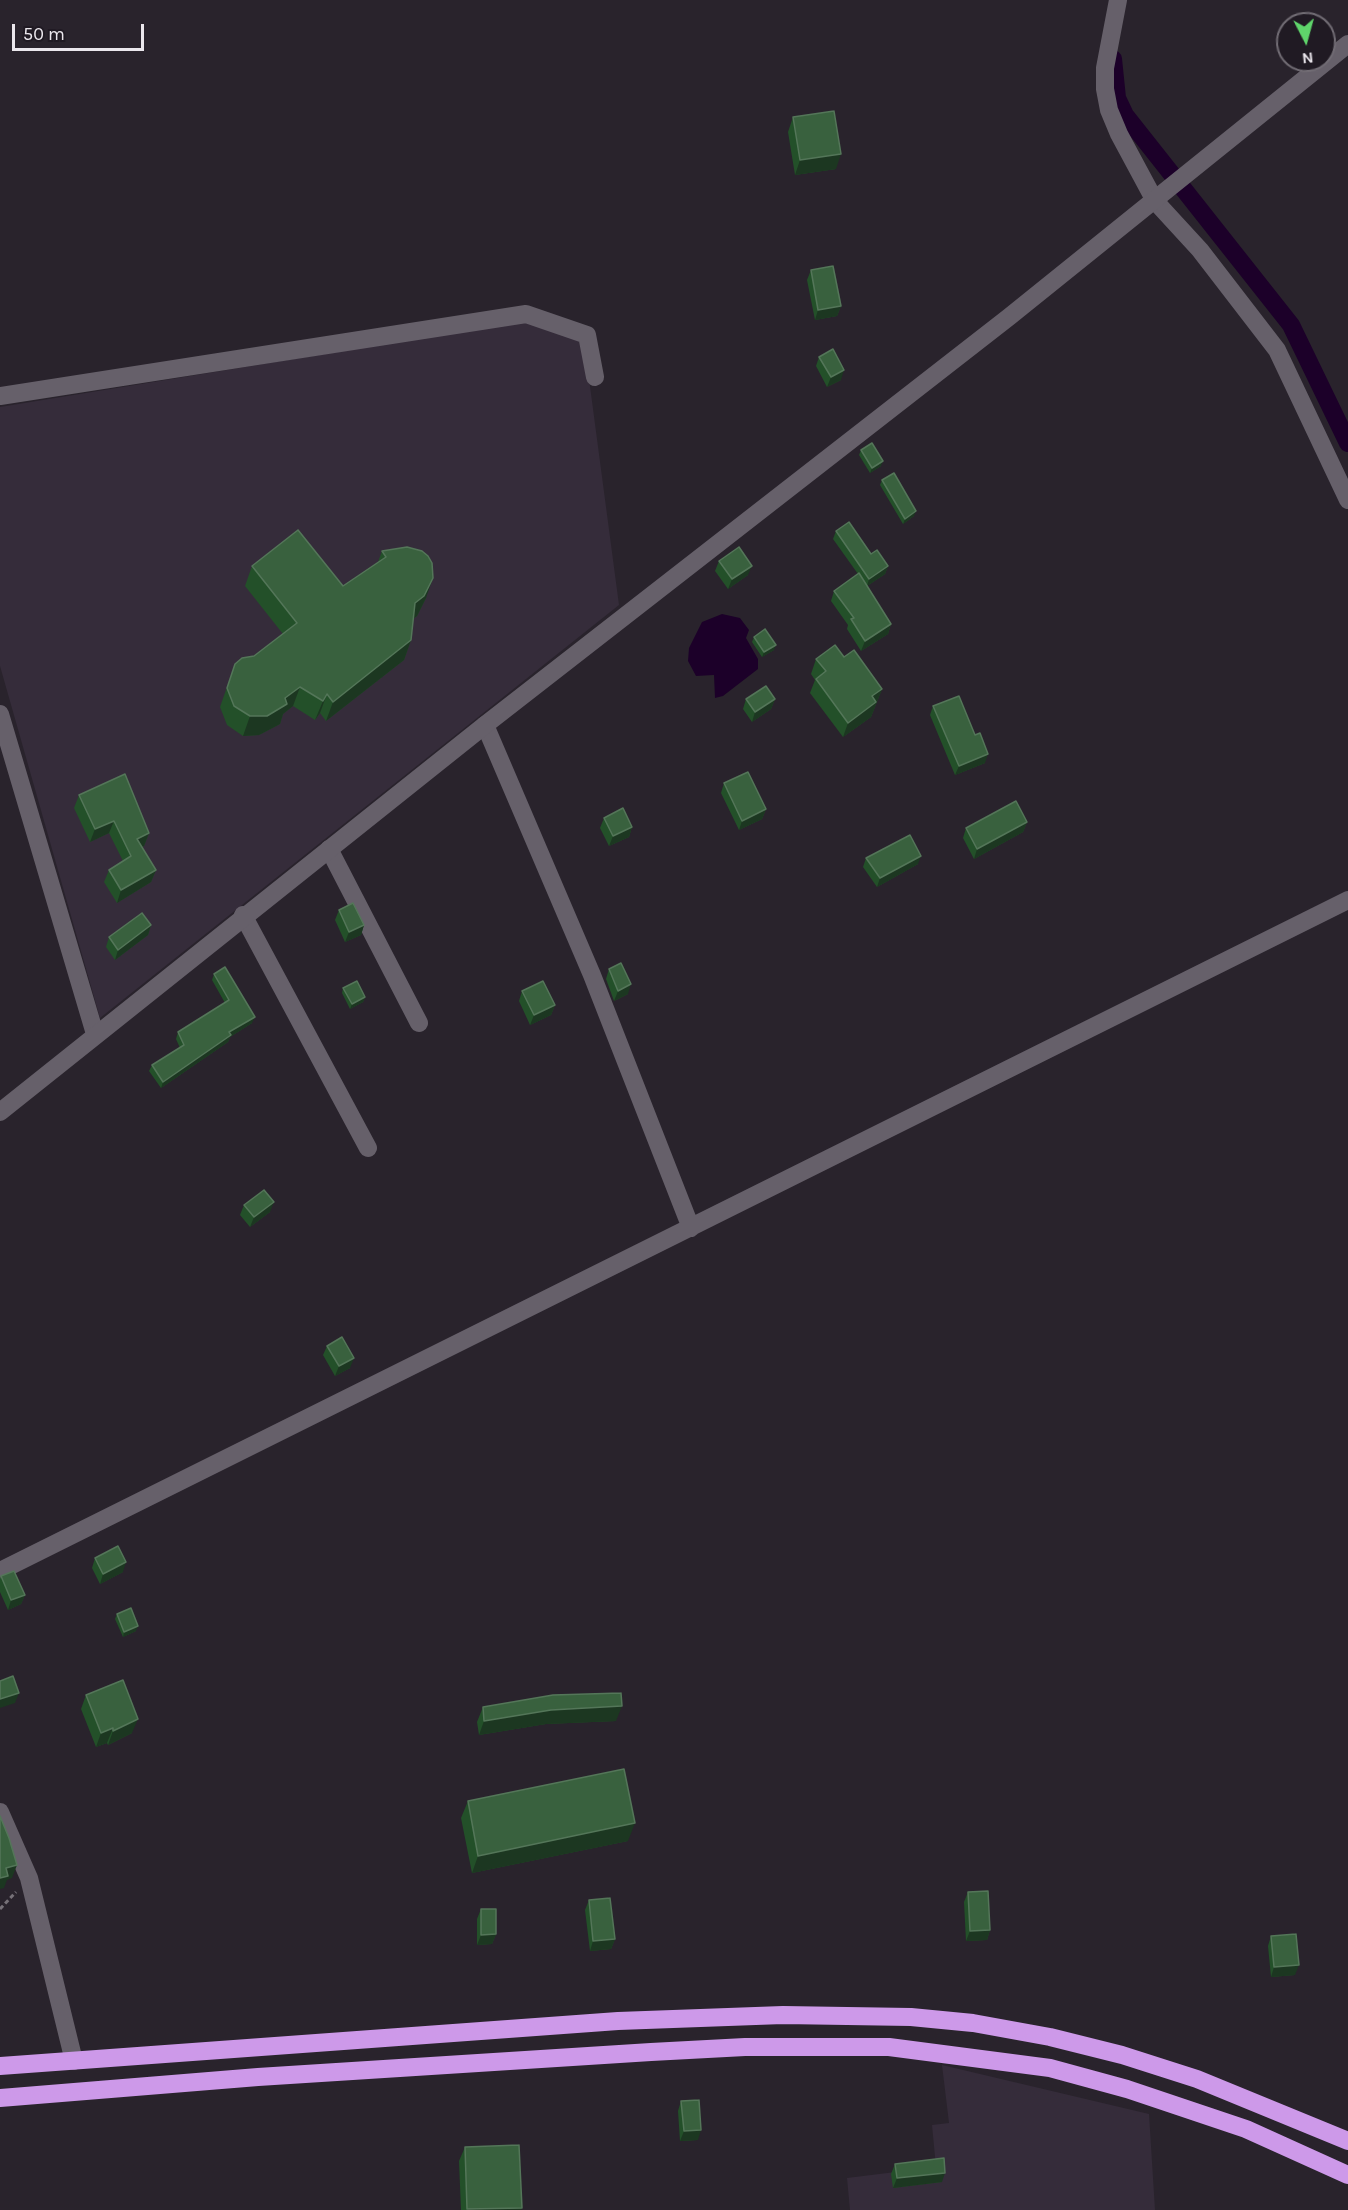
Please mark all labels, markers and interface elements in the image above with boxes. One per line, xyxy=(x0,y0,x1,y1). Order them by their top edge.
scale bar xyxy=(15,12,147,50)
north arrow xyxy=(1276,12,1336,72)
text: 50 m xyxy=(23,23,65,45)
text: N xyxy=(1301,48,1314,68)

